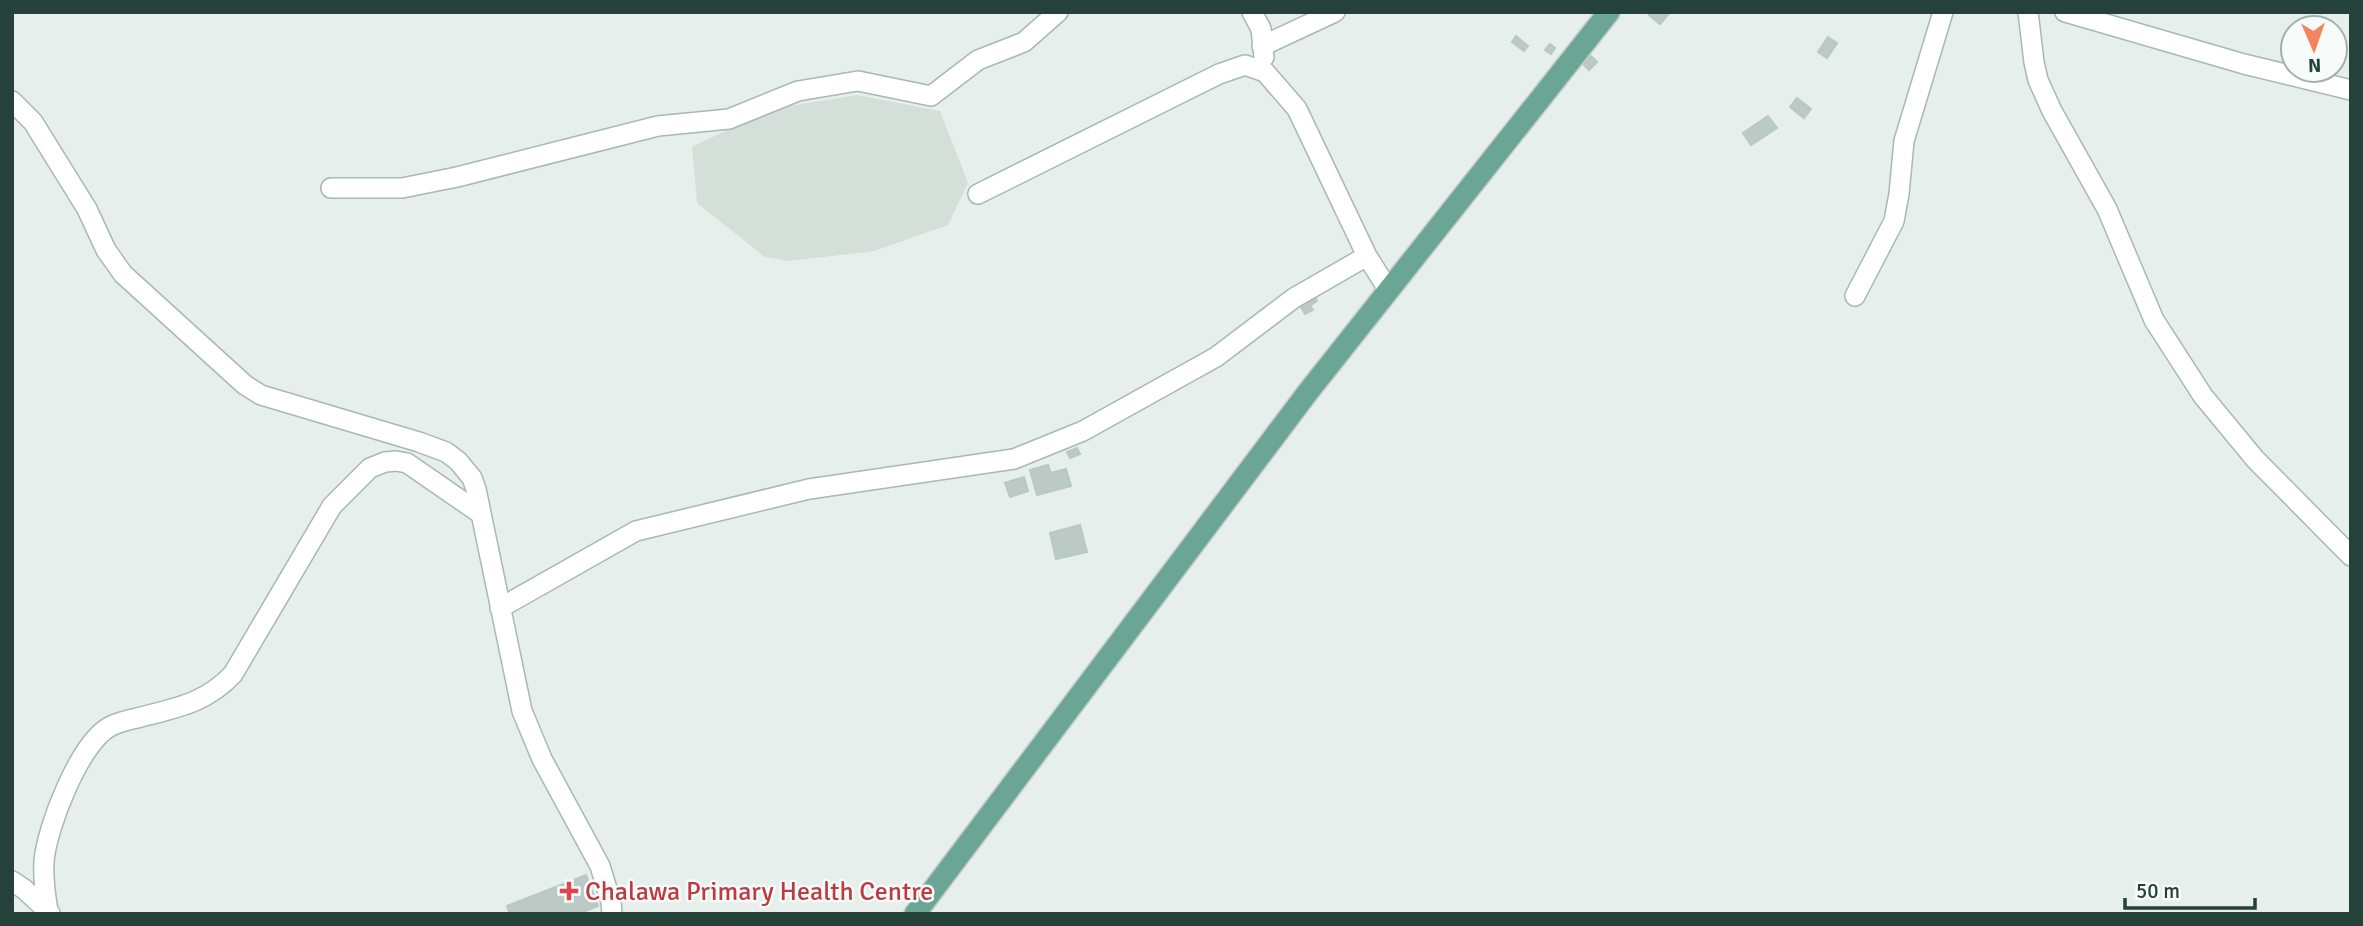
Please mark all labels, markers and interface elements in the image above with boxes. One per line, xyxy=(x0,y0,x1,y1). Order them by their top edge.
north arrow xyxy=(2279,14,2349,84)
text: N xyxy=(2308,53,2322,77)
scale bar xyxy=(2125,866,2254,910)
place label: Chalawa Primary Health Centre xyxy=(585,876,933,908)
text: 50 m xyxy=(2136,878,2180,904)
marker: Chalawa Primary Health Centre xyxy=(559,881,579,901)

